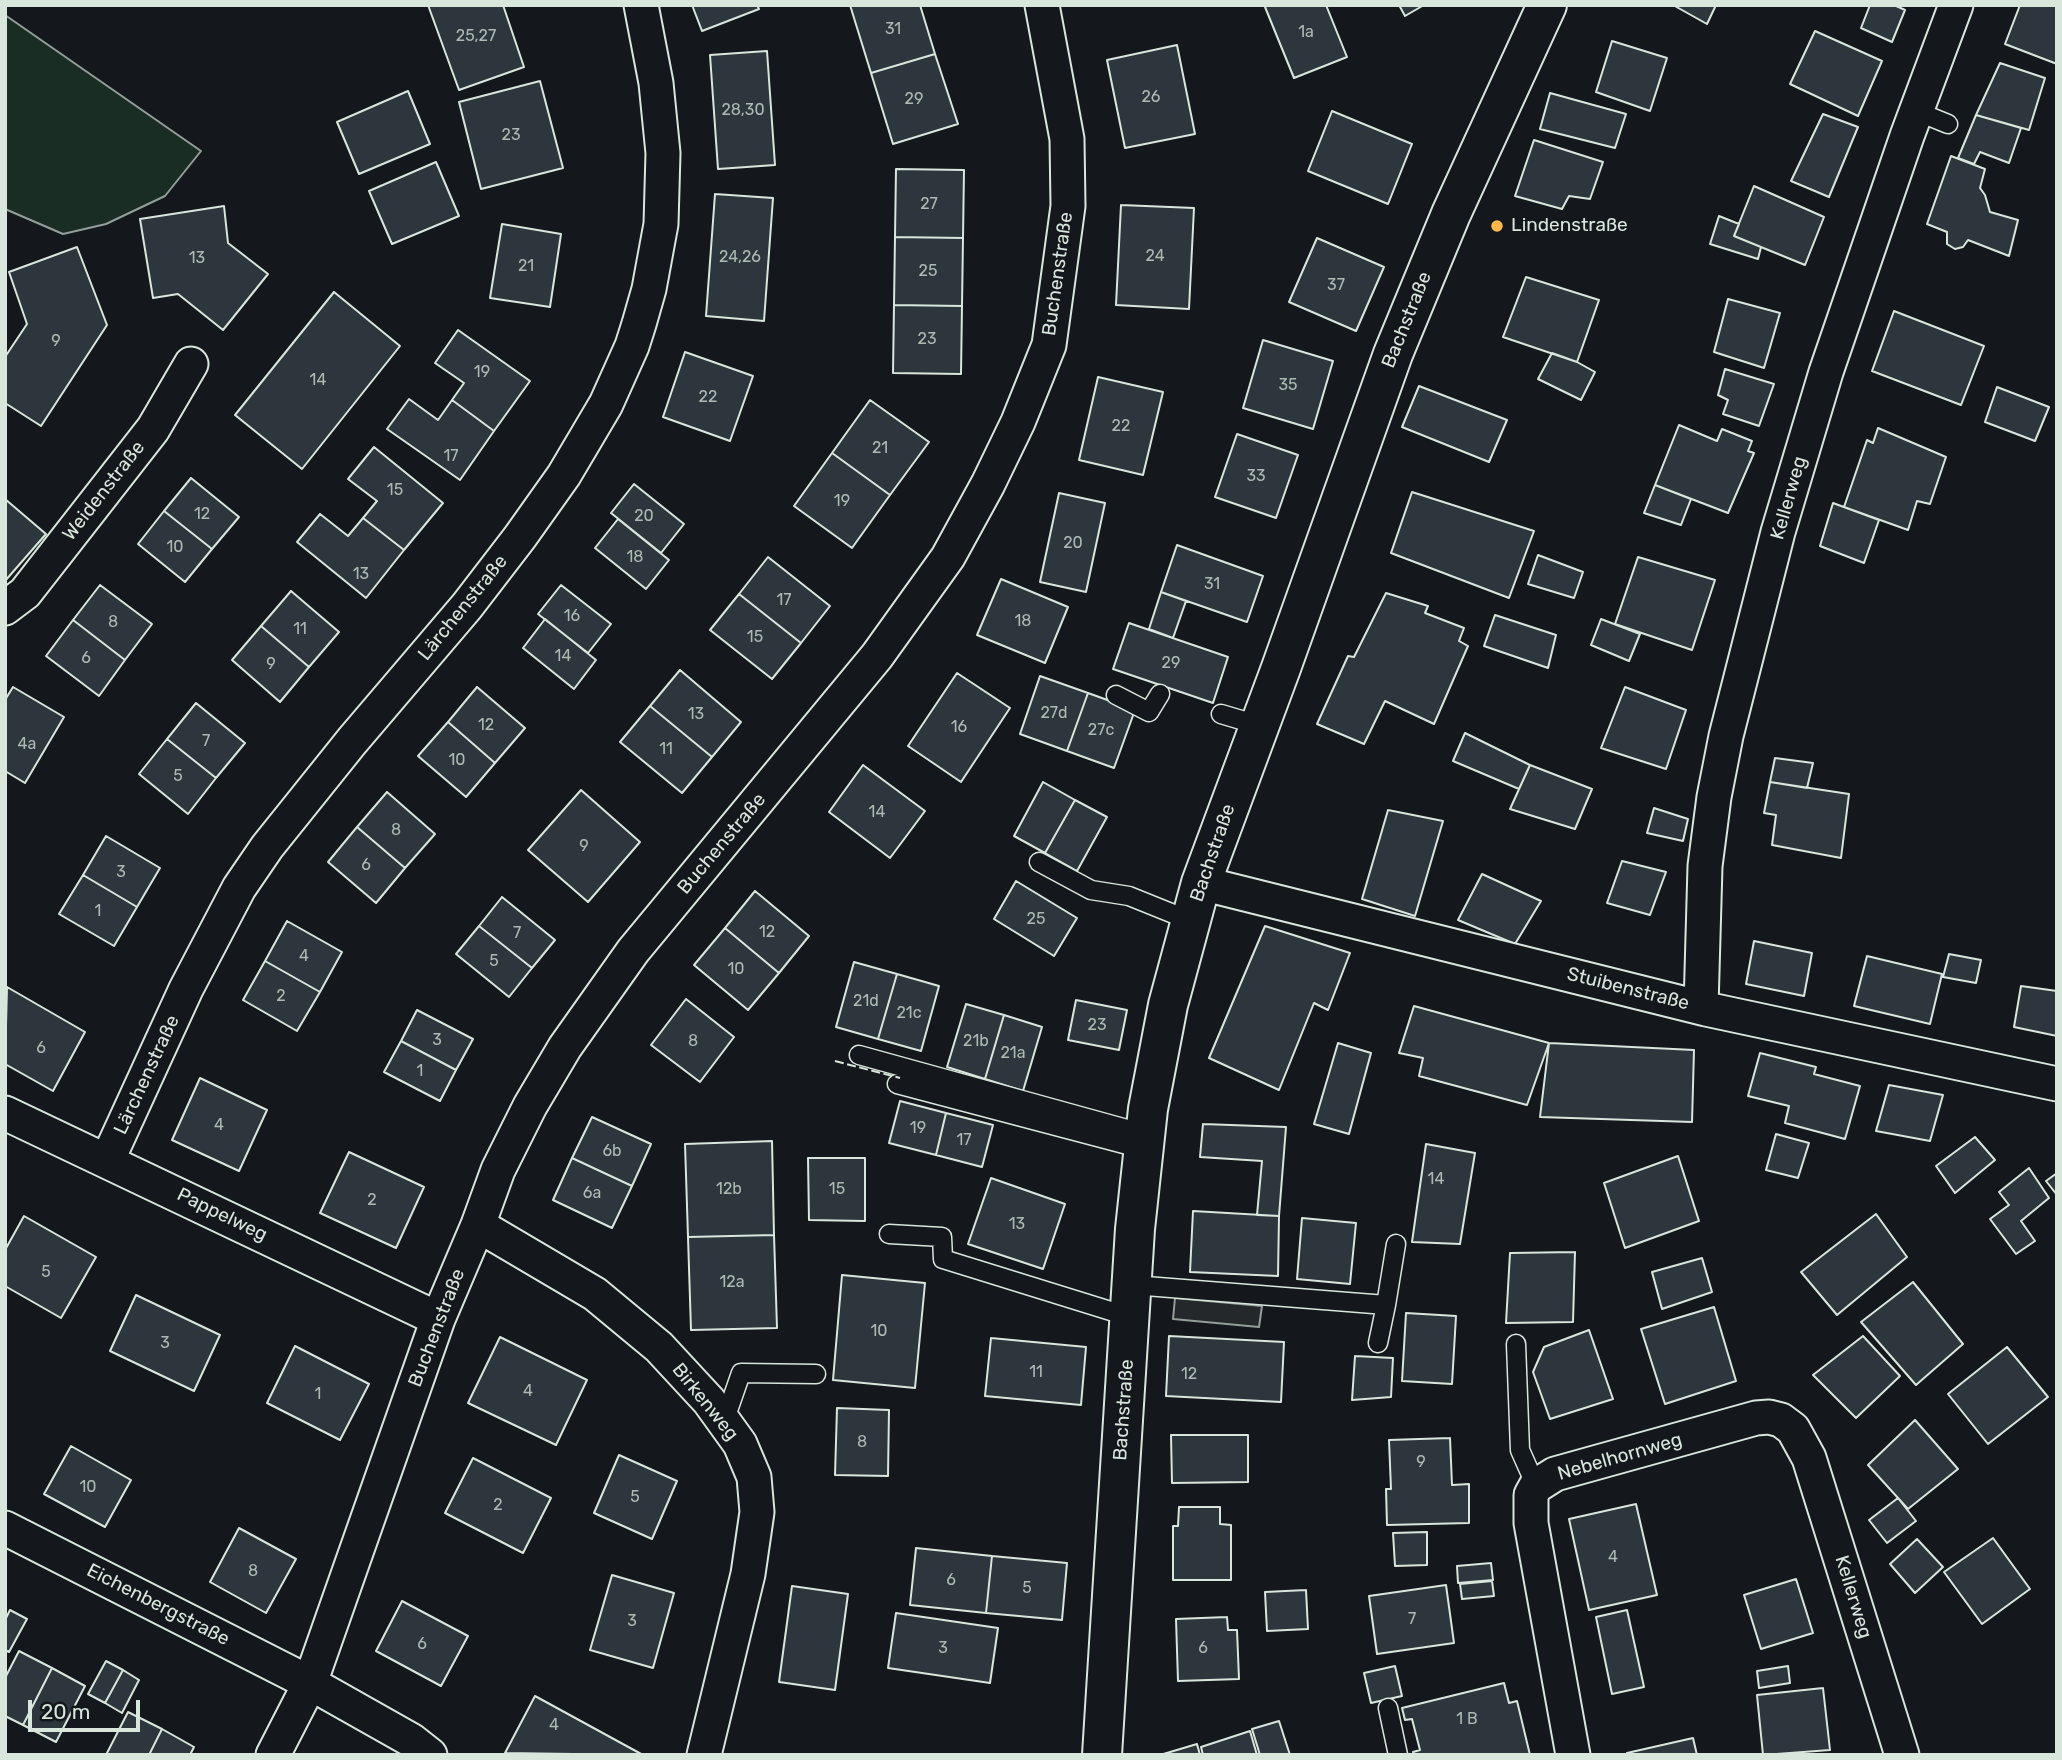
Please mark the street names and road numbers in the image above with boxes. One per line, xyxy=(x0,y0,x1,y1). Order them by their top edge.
street label: Buchenstraße xyxy=(1038,211,1078,337)
street label: Bachstraße xyxy=(1377,269,1437,371)
street label: Weidenstraße xyxy=(58,437,150,545)
street label: Kellerweg xyxy=(1766,454,1812,542)
street label: Lärchenstraße xyxy=(414,551,512,665)
street label: Buchenstraße xyxy=(673,789,771,899)
street label: Bachstraße xyxy=(1186,801,1240,905)
street label: Stuibenstraße xyxy=(1564,963,1692,1015)
street label: Lärchenstraße xyxy=(109,1012,185,1138)
street label: Pappelweg xyxy=(173,1183,271,1247)
street label: Buchenstraße xyxy=(404,1266,470,1390)
street label: Bachstraße xyxy=(1109,1358,1139,1462)
street label: Birkenweg xyxy=(667,1359,743,1445)
street label: Nebelhornweg xyxy=(1555,1428,1685,1486)
street label: Kellerweg xyxy=(1830,1553,1876,1641)
street label: Eichenbergstraße xyxy=(83,1559,233,1651)

